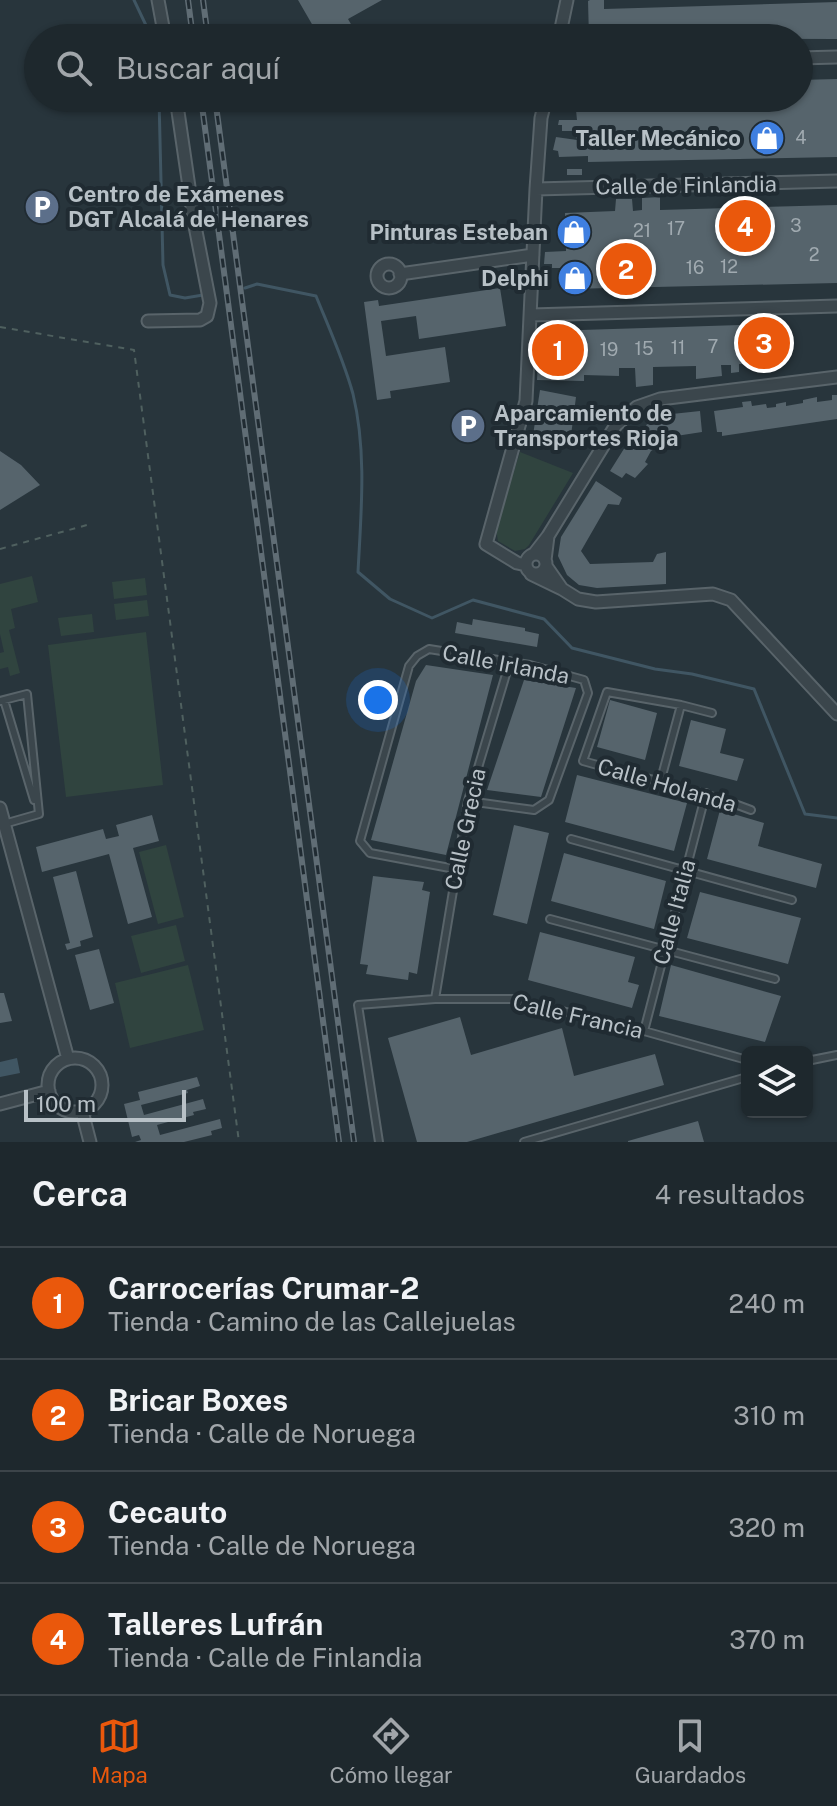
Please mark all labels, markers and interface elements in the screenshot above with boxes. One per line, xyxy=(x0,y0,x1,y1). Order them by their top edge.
search box xyxy=(24,24,813,112)
icon: search xyxy=(52,46,96,90)
text: Buscar aquí xyxy=(116,50,280,86)
shop icon: Taller Mecánico xyxy=(748,119,786,157)
place label: Taller Mecánico xyxy=(576,125,741,151)
house number: 4 xyxy=(795,127,807,148)
street label: Calle de Finlandia xyxy=(595,170,777,200)
place label: Centro de Exámenes DGT Alcalá de Henares xyxy=(68,181,309,232)
parking icon: Centro de Exámenes DGT Alcalá de Henares xyxy=(23,188,61,226)
pin: 4 xyxy=(719,196,771,256)
shop icon: Pinturas Esteban xyxy=(555,213,593,251)
house number: 3 xyxy=(790,215,802,236)
house number: 17 xyxy=(667,218,685,239)
place label: Pinturas Esteban xyxy=(370,219,548,245)
house number: 21 xyxy=(633,220,651,241)
pin: 2 xyxy=(600,239,652,299)
house number: 2 xyxy=(809,244,819,265)
house number: 12 xyxy=(720,256,738,277)
house number: 16 xyxy=(686,257,704,278)
shop icon: Delphi xyxy=(556,259,594,297)
place label: Delphi xyxy=(481,265,549,291)
pin: 3 xyxy=(738,313,790,373)
pin: 1 xyxy=(532,320,584,380)
house number: 7 xyxy=(708,336,718,357)
house number: 11 xyxy=(671,337,685,358)
house number: 15 xyxy=(635,338,653,359)
house number: 19 xyxy=(600,339,618,360)
place label: Aparcamiento de Transportes Rioja xyxy=(494,400,678,451)
parking icon: Aparcamiento de Transportes Rioja xyxy=(449,407,487,445)
street label: Calle Irlanda xyxy=(440,639,572,689)
your location xyxy=(358,680,398,720)
street label: Calle Holanda xyxy=(595,753,739,817)
street label: Calle Grecia xyxy=(439,766,491,892)
street label: Calle Italia xyxy=(647,856,701,968)
street label: Calle Francia xyxy=(510,988,646,1044)
map controls xyxy=(741,1046,813,1118)
button: layers xyxy=(741,1046,813,1118)
scale bar xyxy=(24,1086,186,1122)
text: 100 m xyxy=(36,1091,96,1117)
text: Cerca xyxy=(32,1174,128,1214)
text: 4 resultados xyxy=(655,1179,805,1210)
text: Carrocerías Crumar-2 xyxy=(108,1270,419,1306)
text: 1 xyxy=(52,1288,64,1319)
text: 240 m xyxy=(728,1288,805,1319)
text: Tienda · Camino de las Callejuelas xyxy=(108,1306,516,1337)
text: Bricar Boxes xyxy=(108,1382,288,1418)
text: 2 xyxy=(50,1400,66,1431)
text: 310 m xyxy=(733,1400,805,1431)
text: Tienda · Calle de Noruega xyxy=(108,1418,416,1449)
text: Cecauto xyxy=(108,1494,227,1530)
text: 3 xyxy=(49,1512,67,1543)
text: 320 m xyxy=(728,1512,805,1543)
text: Tienda · Calle de Noruega xyxy=(108,1530,416,1561)
text: Talleres Lufrán xyxy=(108,1606,323,1642)
text: 4 xyxy=(49,1624,67,1655)
text: 370 m xyxy=(729,1624,805,1655)
text: Tienda · Calle de Finlandia xyxy=(108,1642,422,1673)
tab: Mapa xyxy=(91,1714,148,1788)
tab: Cómo llegar xyxy=(330,1714,453,1788)
tab: Guardados xyxy=(635,1714,746,1788)

